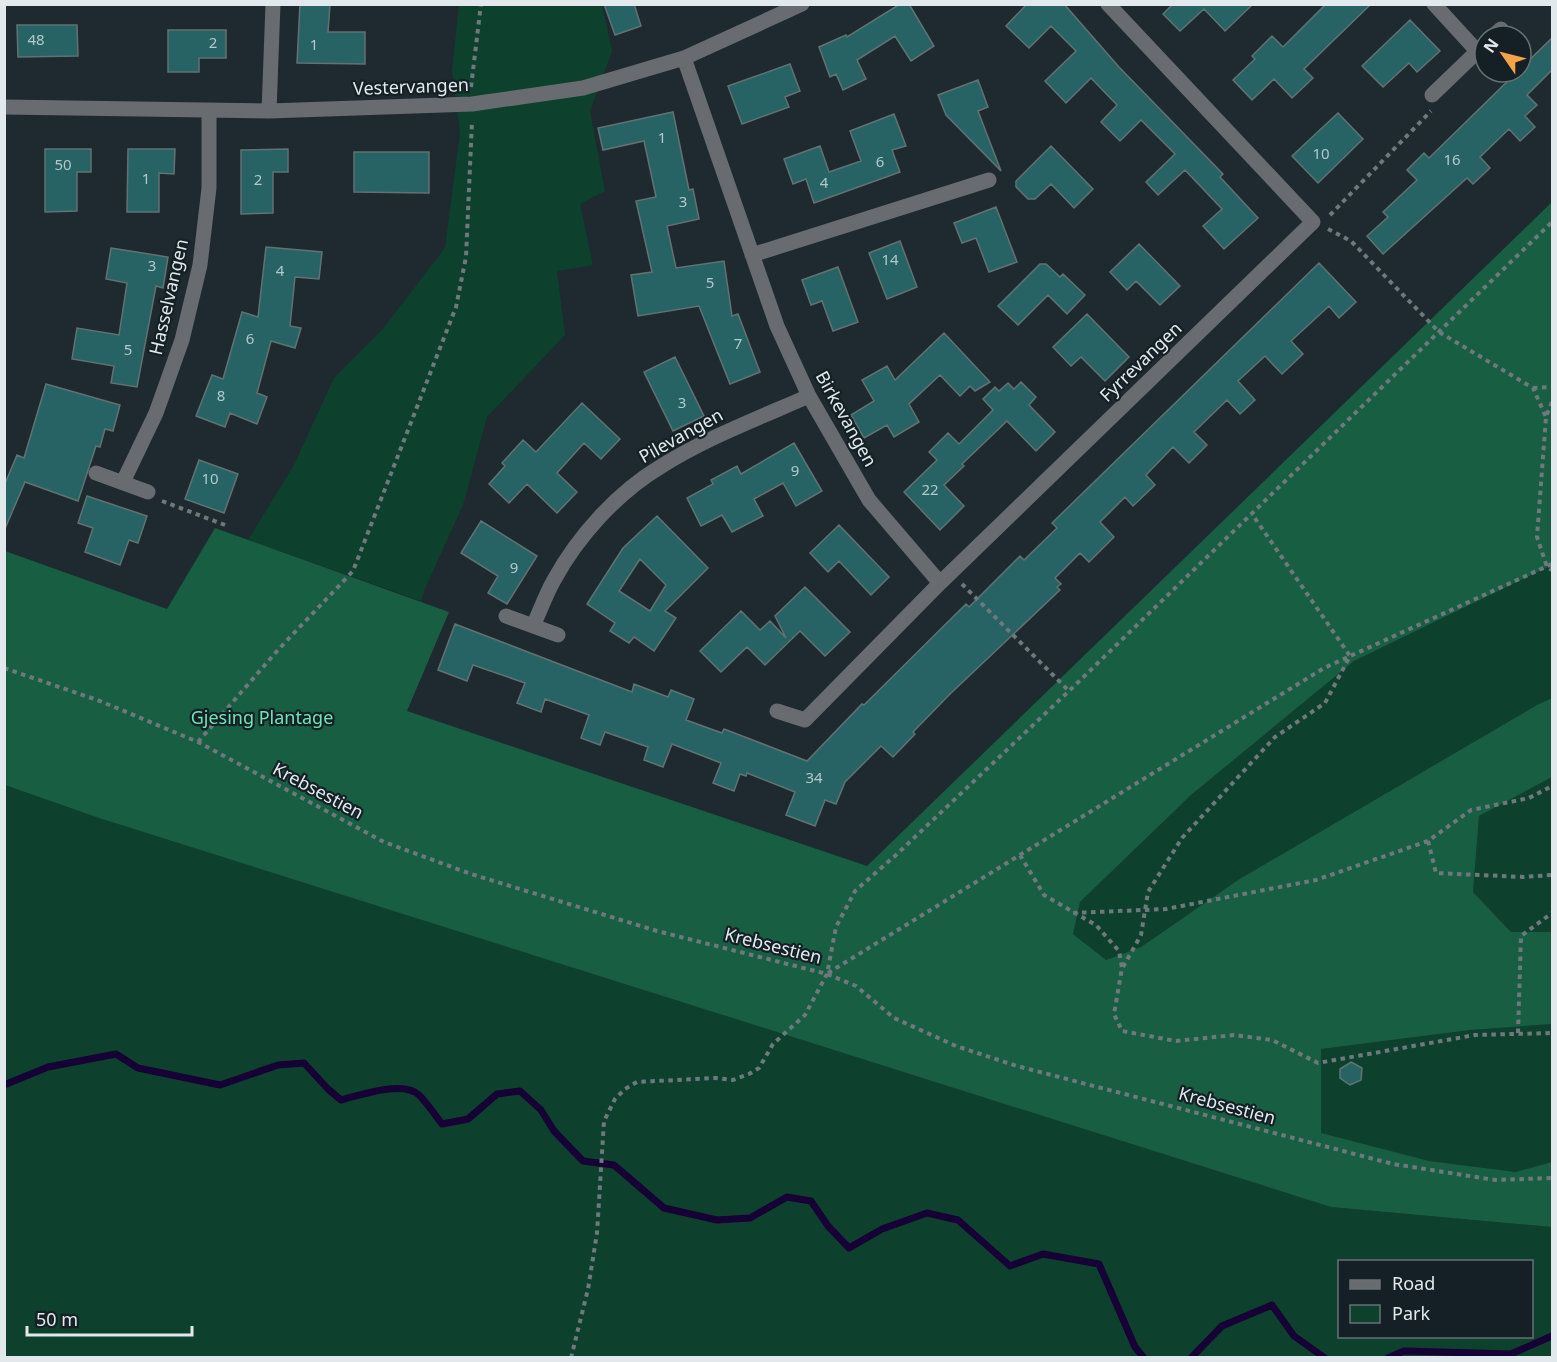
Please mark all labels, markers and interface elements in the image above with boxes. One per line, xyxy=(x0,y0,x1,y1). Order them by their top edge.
north arrow xyxy=(1473,24,1533,84)
house number: 48 xyxy=(27,29,45,49)
house number: 2 xyxy=(209,32,217,52)
house number: 1 xyxy=(310,34,318,54)
text: N xyxy=(1478,34,1503,57)
street label: Vestervangen xyxy=(353,72,469,100)
house number: 1 xyxy=(658,127,666,147)
house number: 10 xyxy=(1312,143,1330,163)
house number: 16 xyxy=(1443,149,1461,169)
house number: 6 xyxy=(876,151,884,171)
house number: 50 xyxy=(54,154,72,174)
house number: 1 xyxy=(142,168,150,188)
house number: 2 xyxy=(254,169,262,189)
house number: 4 xyxy=(820,172,829,192)
house number: 3 xyxy=(679,191,687,211)
street label: Hasselvangen xyxy=(143,236,193,357)
house number: 14 xyxy=(881,249,899,269)
house number: 3 xyxy=(148,255,156,275)
house number: 4 xyxy=(276,260,285,280)
house number: 5 xyxy=(706,272,714,292)
street label: Fyrrevangen xyxy=(1094,316,1187,407)
house number: 6 xyxy=(246,328,254,348)
house number: 7 xyxy=(734,333,742,353)
house number: 5 xyxy=(124,339,132,359)
street label: Birkevangen xyxy=(811,366,883,471)
house number: 8 xyxy=(217,385,225,405)
house number: 3 xyxy=(678,392,686,412)
street label: Pilevangen xyxy=(634,402,727,468)
house number: 9 xyxy=(791,460,799,480)
house number: 10 xyxy=(201,468,219,488)
house number: 22 xyxy=(921,479,939,499)
house number: 9 xyxy=(510,557,518,577)
park label: Gjesing Plantage xyxy=(191,705,333,729)
street label: Krebsestien xyxy=(269,756,368,824)
house number: 34 xyxy=(805,767,823,787)
street label: Krebsestien xyxy=(722,921,824,969)
street label: Krebsestien xyxy=(1176,1081,1278,1129)
legend xyxy=(1338,1260,1533,1338)
text: Road xyxy=(1392,1271,1435,1295)
scale bar xyxy=(27,1299,192,1337)
text: Park xyxy=(1392,1301,1430,1325)
text: 50 m xyxy=(36,1307,78,1331)

